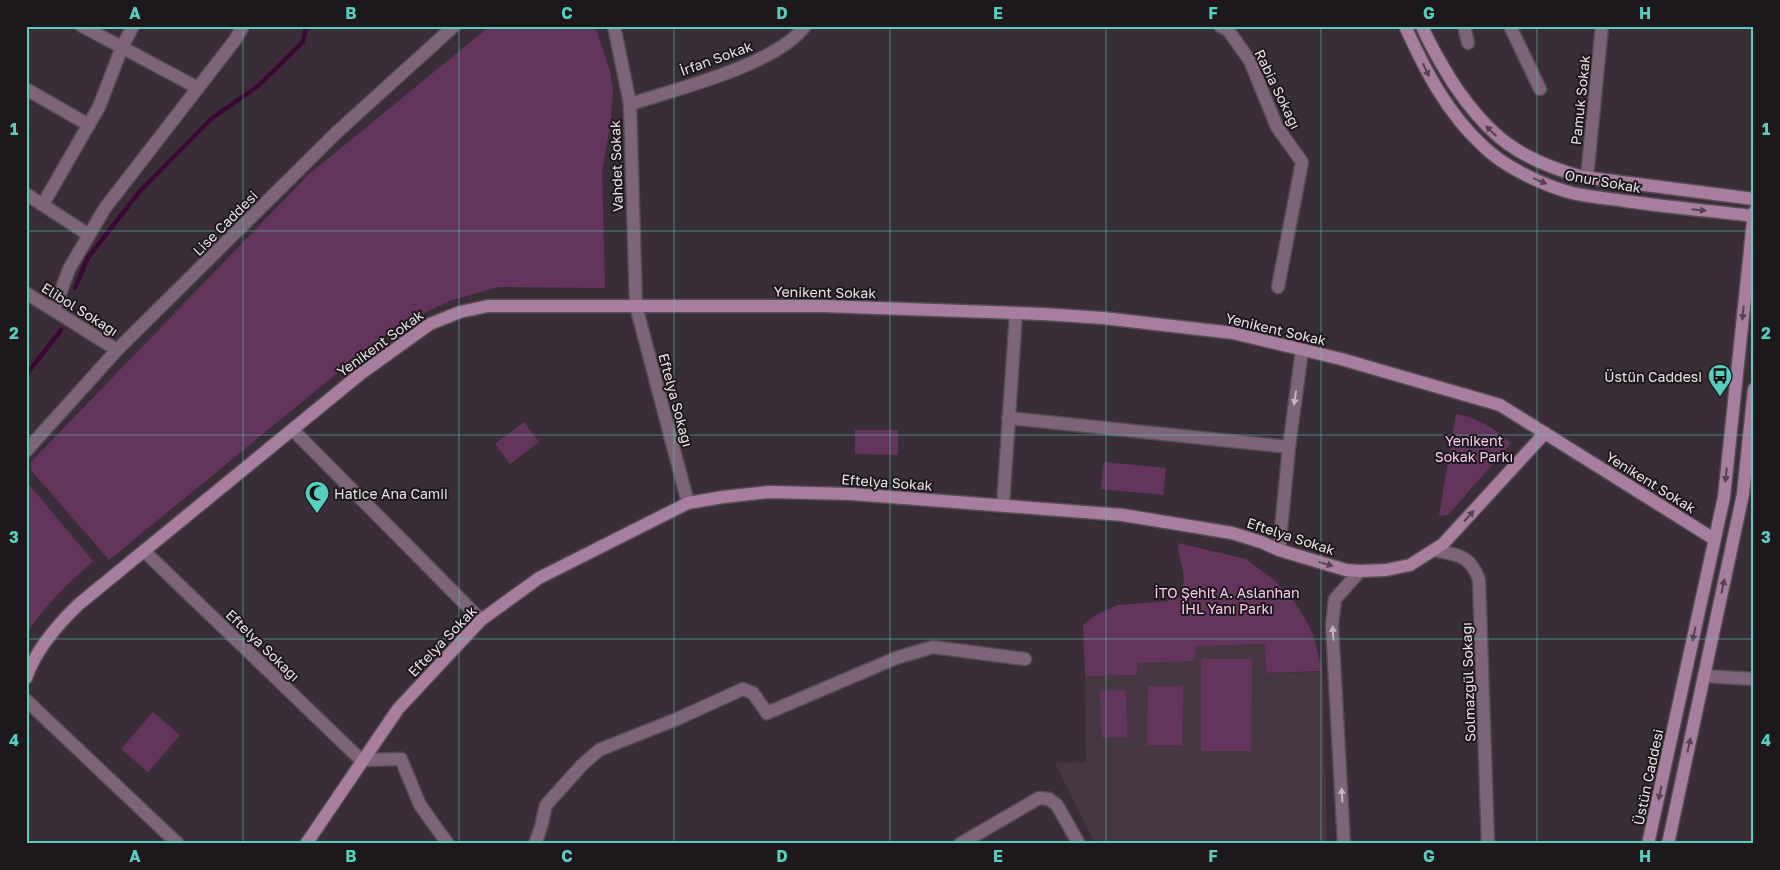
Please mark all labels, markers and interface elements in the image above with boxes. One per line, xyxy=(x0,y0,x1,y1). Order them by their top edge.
text: A xyxy=(129,3,141,23)
text: B xyxy=(345,3,357,23)
text: C xyxy=(561,3,573,23)
text: D xyxy=(776,3,788,23)
text: E xyxy=(993,3,1003,23)
text: F xyxy=(1208,3,1218,23)
text: G xyxy=(1423,3,1435,23)
text: H xyxy=(1639,3,1651,23)
street label: İrfan Sokak xyxy=(677,37,755,79)
street label: Rabia Sokağı xyxy=(1251,46,1305,132)
street label: Pamuk Sokak xyxy=(1567,54,1593,146)
one-way arrow xyxy=(1422,63,1430,77)
text: 1 xyxy=(10,119,18,139)
text: 1 xyxy=(1762,119,1770,139)
street label: Vahdet Sokak xyxy=(606,120,626,212)
one-way arrow xyxy=(1485,125,1497,137)
street label: Onur Sokak xyxy=(1563,166,1643,196)
one-way arrow xyxy=(1533,177,1548,185)
street label: Lise Caddesi xyxy=(189,187,261,259)
one-way arrow xyxy=(1691,206,1707,214)
street label: Elibol Sokağı xyxy=(39,279,121,339)
street label: Yenikent Sokak xyxy=(774,283,877,301)
one-way arrow xyxy=(1739,305,1747,321)
street label: Yenikent Sokak xyxy=(334,306,427,380)
street label: Yenikent Sokak xyxy=(1224,309,1328,349)
text: 2 xyxy=(9,323,19,343)
text: 2 xyxy=(1761,323,1771,343)
street label: Eftelya Sokağı xyxy=(655,351,697,449)
bus stop icon: Üstün Caddesi xyxy=(1707,363,1733,397)
place label: Üstün Caddesi xyxy=(1604,368,1702,385)
one-way arrow xyxy=(1291,390,1299,406)
park label: Yenikent Sokak Parkı xyxy=(1435,432,1513,465)
street label: Yenikent Sokak xyxy=(1603,448,1699,516)
one-way arrow xyxy=(1722,467,1730,483)
street label: Eftelya Sokak xyxy=(841,470,933,494)
mosque icon: Hatice Ana Camii xyxy=(304,480,330,514)
place label: Hatice Ana Camii xyxy=(334,485,448,502)
one-way arrow xyxy=(1463,510,1475,522)
street label: Eftelya Sokak xyxy=(1245,514,1337,558)
text: 3 xyxy=(9,527,19,547)
text: 3 xyxy=(1761,527,1771,547)
one-way arrow xyxy=(1318,560,1333,568)
one-way arrow xyxy=(1719,578,1727,593)
park label: İTO Şehit A. Aslanhan İHL Yanı Parkı xyxy=(1154,584,1300,617)
street label: Eftelya Sokak xyxy=(404,602,480,680)
street label: Eftelya Sokağı xyxy=(223,606,303,684)
street label: Solmazgül Sokağı xyxy=(1457,622,1479,742)
one-way arrow xyxy=(1328,625,1336,641)
one-way arrow xyxy=(1690,626,1698,641)
street label: Üstün Caddesi xyxy=(1630,727,1666,827)
text: 4 xyxy=(9,730,19,750)
text: 4 xyxy=(1761,730,1771,750)
one-way arrow xyxy=(1685,737,1693,752)
one-way arrow xyxy=(1656,785,1664,800)
one-way arrow xyxy=(1337,787,1345,803)
text: A xyxy=(129,846,141,866)
text: B xyxy=(345,846,357,866)
text: C xyxy=(561,846,573,866)
text: D xyxy=(776,846,788,866)
text: E xyxy=(993,846,1003,866)
text: F xyxy=(1208,846,1218,866)
text: G xyxy=(1423,846,1435,866)
text: H xyxy=(1639,846,1651,866)

